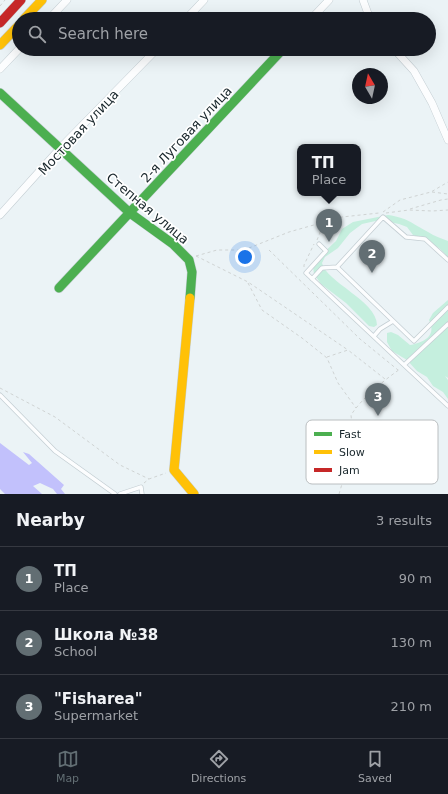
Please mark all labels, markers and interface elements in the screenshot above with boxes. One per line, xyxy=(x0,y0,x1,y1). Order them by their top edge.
search box xyxy=(12,12,436,56)
icon: search xyxy=(26,23,48,45)
text: Search here xyxy=(58,25,148,43)
north arrow xyxy=(352,68,388,104)
street label: 2-я Луговая улица xyxy=(138,83,235,186)
street label: Мостовая улица xyxy=(35,87,122,178)
popup xyxy=(297,144,361,196)
text: ТП xyxy=(312,154,335,172)
street label: Степная улица xyxy=(103,170,192,247)
text: Place xyxy=(312,172,346,187)
pin: 1 xyxy=(316,209,342,242)
pin: 2 xyxy=(359,240,385,273)
your location xyxy=(235,247,255,267)
pin: 3 xyxy=(365,383,391,416)
legend xyxy=(306,420,438,484)
text: Fast xyxy=(339,428,362,441)
text: Slow xyxy=(339,446,365,459)
text: Jam xyxy=(338,464,360,477)
text: Nearby xyxy=(16,510,85,530)
text: 3 results xyxy=(376,513,432,528)
text: ТП xyxy=(54,562,77,580)
text: 1 xyxy=(24,571,34,586)
text: 90 m xyxy=(399,571,432,586)
text: Place xyxy=(54,580,89,595)
text: Школа №38 xyxy=(54,626,158,644)
text: 2 xyxy=(24,635,34,650)
text: 130 m xyxy=(390,635,432,650)
text: School xyxy=(54,644,97,659)
text: "Fisharea" xyxy=(54,690,142,708)
text: 3 xyxy=(24,699,34,714)
text: 210 m xyxy=(390,699,432,714)
text: Supermarket xyxy=(54,708,138,723)
tab: Map xyxy=(56,748,79,785)
tab: Directions xyxy=(191,748,246,785)
tab: Saved xyxy=(358,748,392,785)

